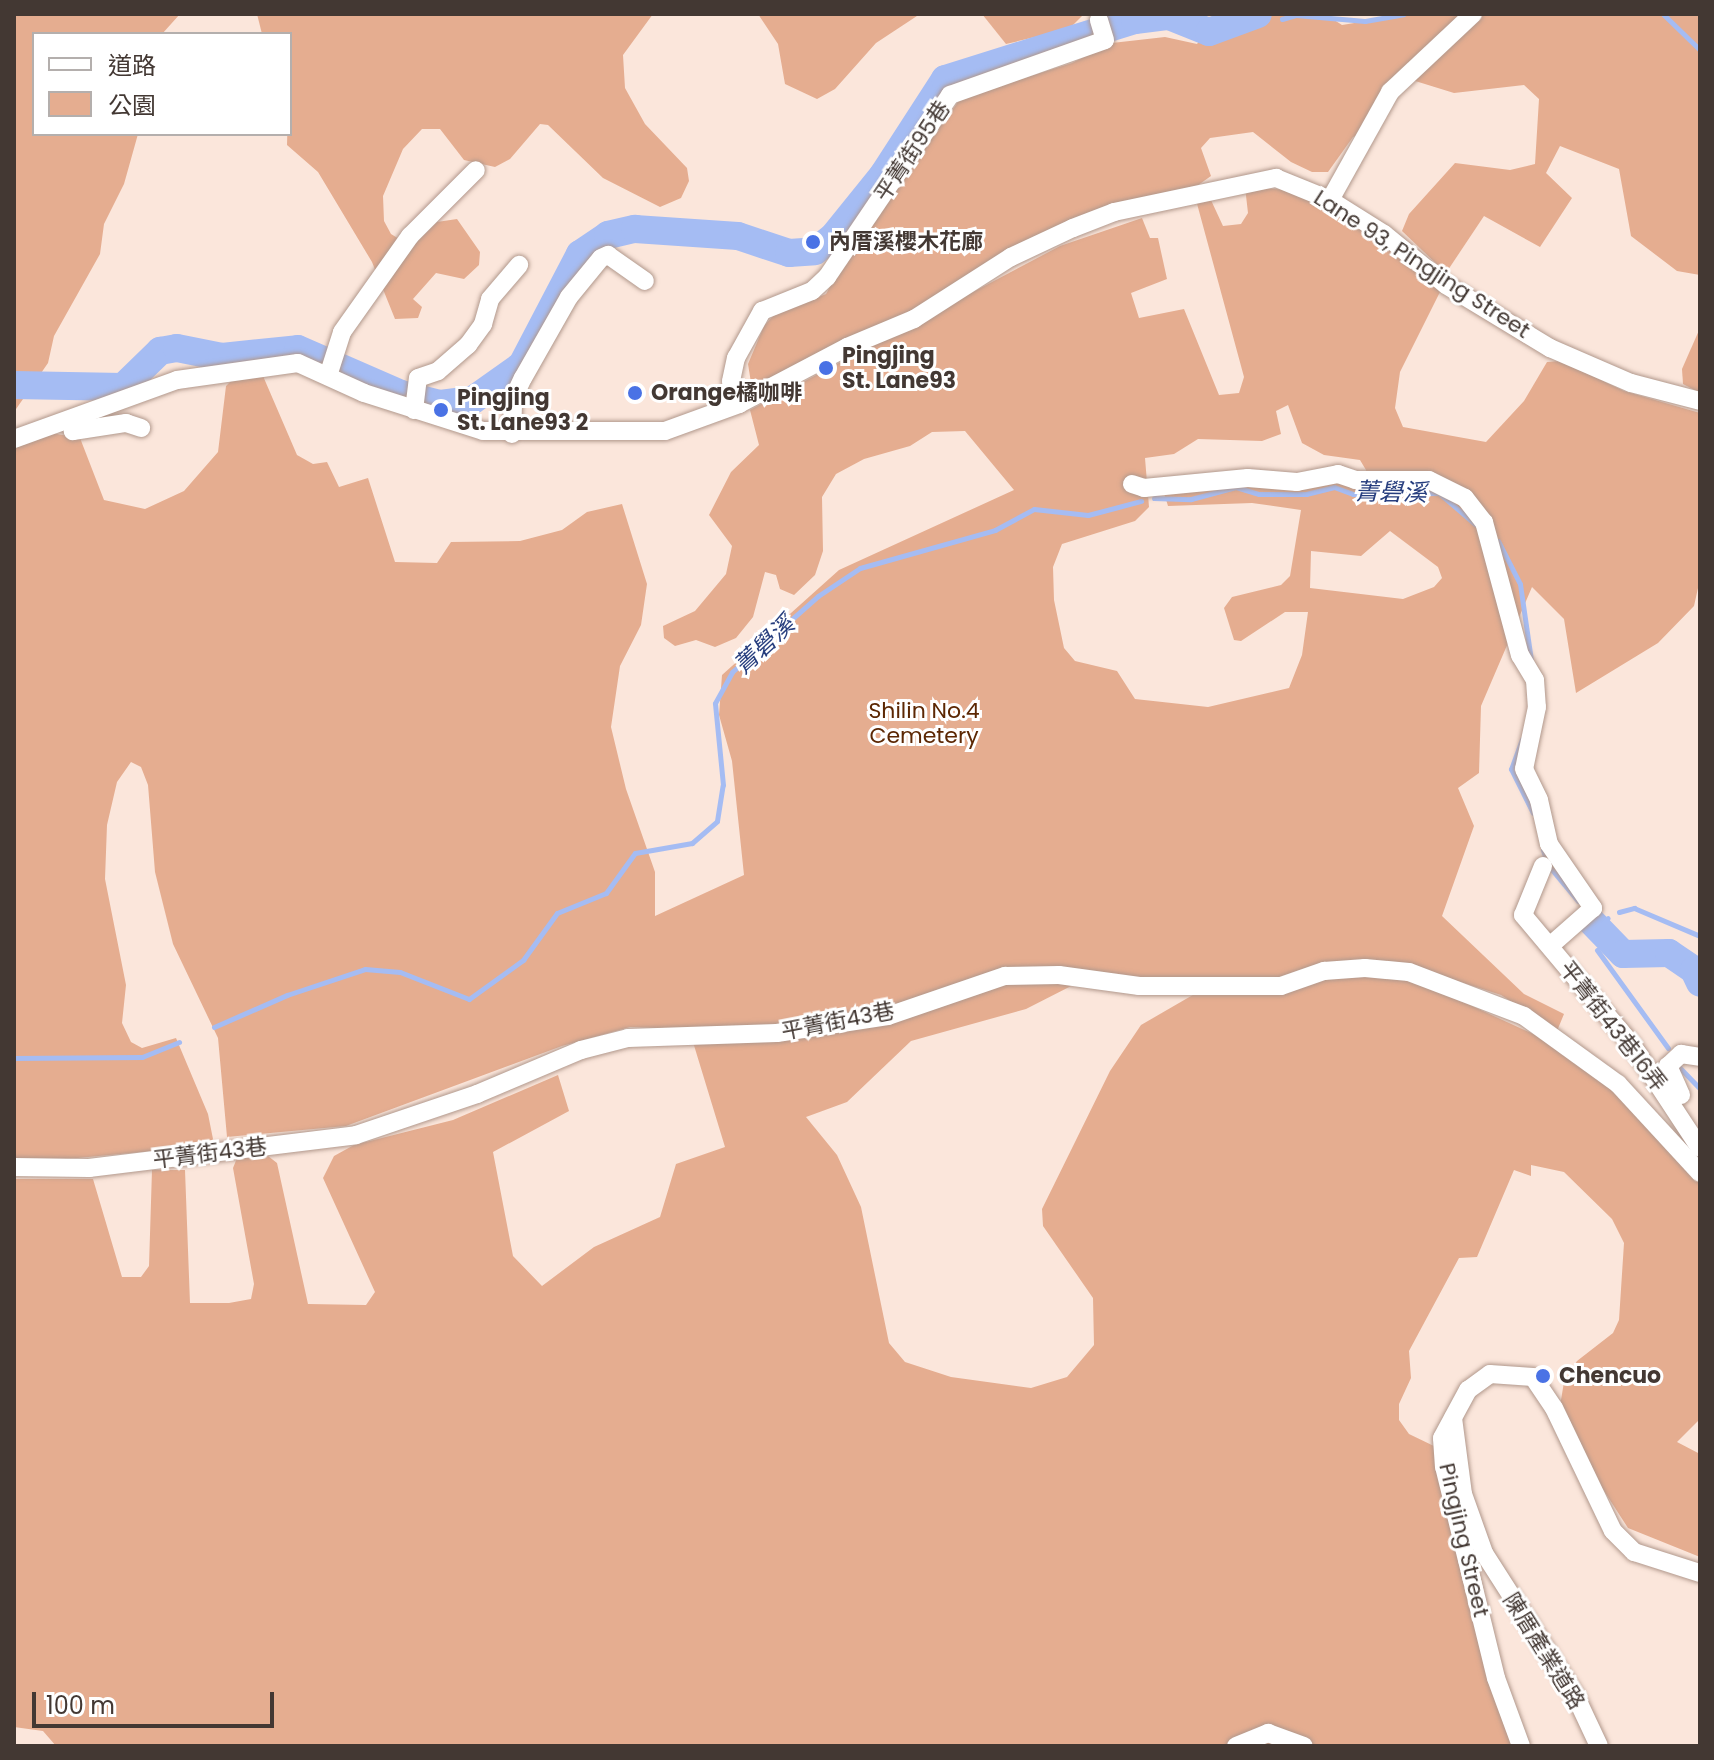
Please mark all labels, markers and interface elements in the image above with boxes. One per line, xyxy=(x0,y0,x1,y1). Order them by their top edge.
legend xyxy=(32,32,292,136)
text: 道路 xyxy=(108,49,156,82)
text: 公園 xyxy=(108,89,156,122)
street label: 平菁街95巷 xyxy=(869,96,955,206)
street label: Lane 93, Pingjing Street xyxy=(1309,184,1535,344)
place label: 內厝溪櫻木花廊 xyxy=(829,229,983,255)
marker: 內厝溪櫻木花廊 xyxy=(804,233,822,251)
place label: Pingjing St. Lane93 xyxy=(842,342,956,394)
marker: Pingjing St. Lane93 xyxy=(817,359,835,377)
place label: Orange橘咖啡 xyxy=(651,380,802,406)
place label: Pingjing St. Lane93 2 xyxy=(457,384,588,436)
marker: Orange橘咖啡 xyxy=(626,384,644,402)
marker: Pingjing St. Lane93 2 xyxy=(432,401,450,419)
water label: 菁礐溪 xyxy=(1355,477,1427,507)
water label: 菁礐溪 xyxy=(728,610,800,680)
park label: Shilin No.4 Cemetery xyxy=(868,697,980,748)
street label: 平菁街43巷16弄 xyxy=(1554,956,1672,1096)
street label: 平菁街43巷 xyxy=(779,997,897,1045)
street label: 平菁街43巷 xyxy=(151,1133,269,1173)
place label: Chencuo xyxy=(1559,1363,1661,1389)
marker: Chencuo xyxy=(1534,1367,1552,1385)
street label: Pingjing Street xyxy=(1433,1460,1495,1620)
street label: 陳厝產業道路 xyxy=(1498,1588,1590,1714)
scale bar xyxy=(36,1676,278,1726)
text: 100 m xyxy=(46,1689,115,1722)

